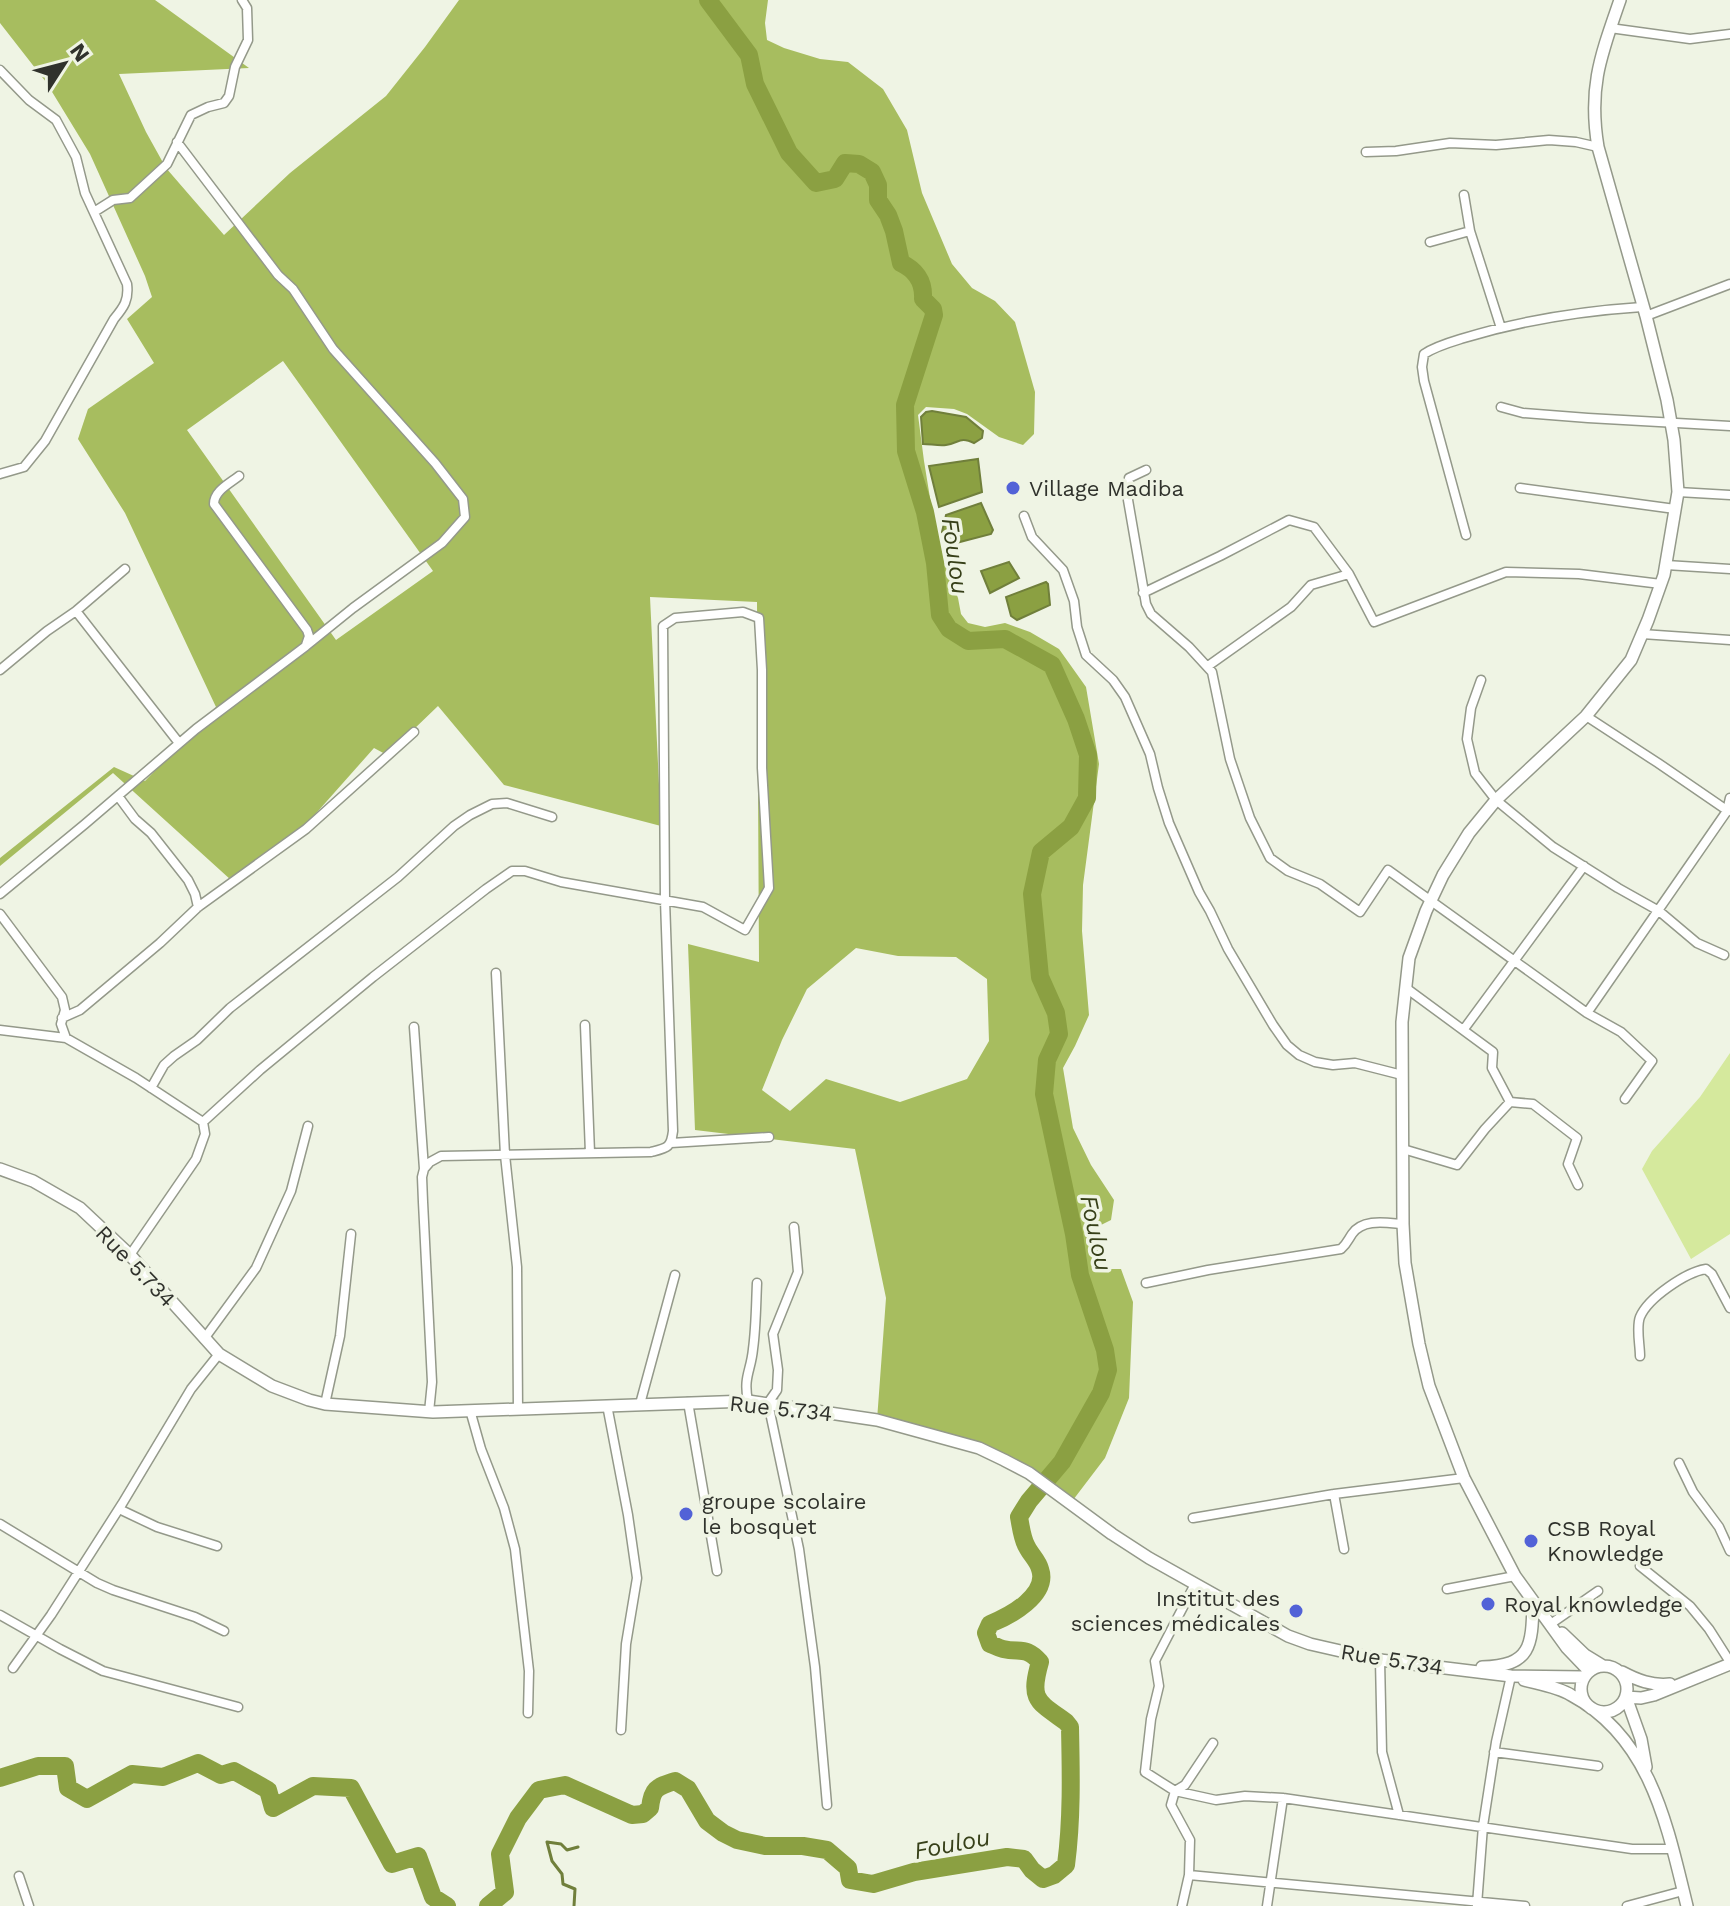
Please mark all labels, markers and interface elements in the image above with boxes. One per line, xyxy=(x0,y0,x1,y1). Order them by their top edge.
north arrow xyxy=(24,24,104,104)
text: N xyxy=(65,39,95,66)
place label: Village Madiba xyxy=(1029,476,1184,501)
marker: Village Madiba xyxy=(1004,479,1022,497)
water label: Foulou xyxy=(936,516,974,596)
water label: Foulou xyxy=(1074,1192,1118,1274)
street label: Rue 5.734 xyxy=(91,1220,181,1312)
street label: Rue 5.734 xyxy=(728,1391,834,1426)
place label: groupe scolaire le bosquet xyxy=(702,1489,867,1539)
marker: groupe scolaire le bosquet xyxy=(677,1505,695,1523)
place label: CSB Royal Knowledge xyxy=(1547,1516,1664,1566)
marker: CSB Royal Knowledge xyxy=(1522,1532,1540,1550)
place label: Institut des sciences médicales xyxy=(1071,1586,1280,1636)
place label: Royal knowledge xyxy=(1504,1592,1683,1617)
marker: Royal knowledge xyxy=(1479,1595,1497,1613)
marker: Institut des sciences médicales xyxy=(1287,1602,1305,1620)
street label: Rue 5.734 xyxy=(1339,1639,1445,1680)
water label: Foulou xyxy=(912,1823,992,1865)

